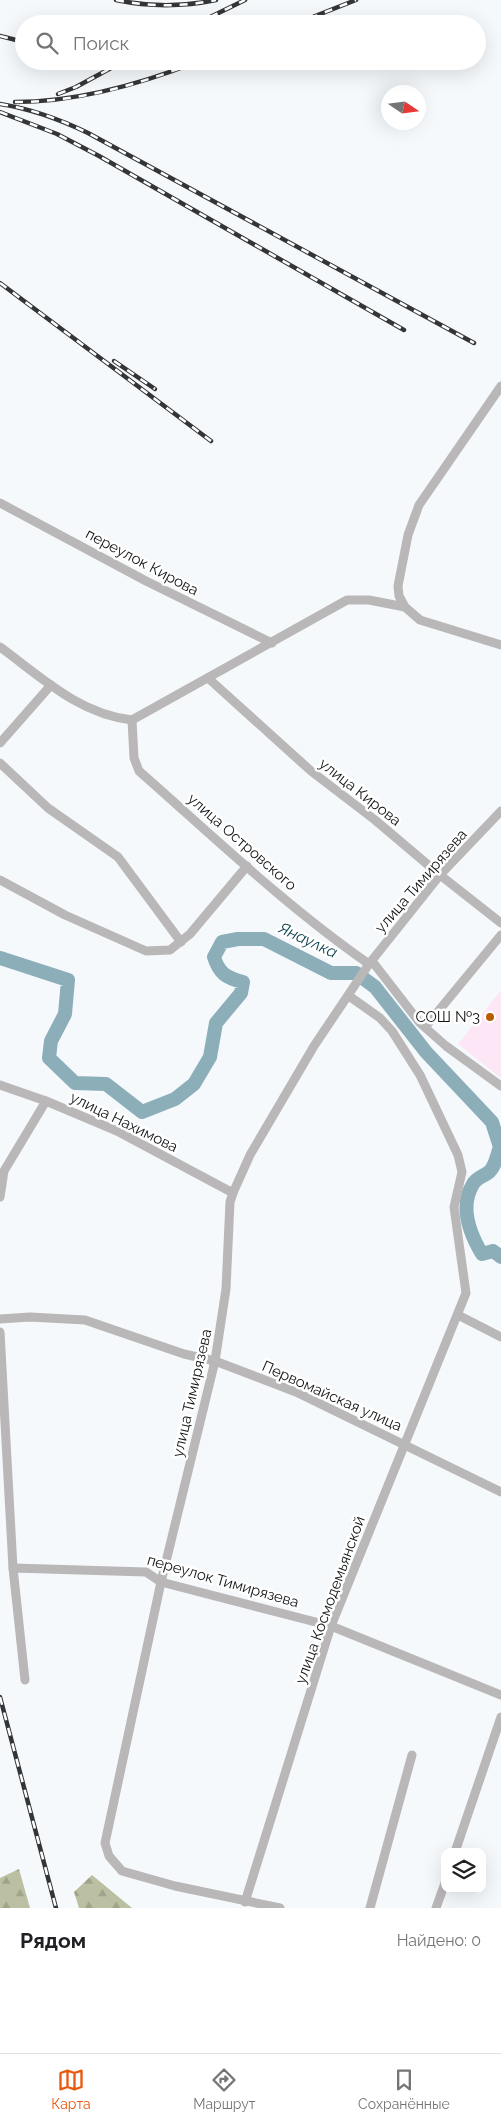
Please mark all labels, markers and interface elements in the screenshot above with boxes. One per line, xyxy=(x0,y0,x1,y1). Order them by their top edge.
search box xyxy=(15,15,486,70)
icon: search xyxy=(33,29,61,57)
text: Поиск xyxy=(73,32,129,54)
north arrow xyxy=(381,85,426,130)
street label: переулок Кирова xyxy=(83,525,201,599)
street label: улица Кирова xyxy=(315,754,405,830)
street label: улица Островского xyxy=(184,790,300,894)
street label: улица Тимирязева xyxy=(371,826,471,936)
water label: Янаулка xyxy=(276,918,341,962)
place label: СОШ №3 xyxy=(415,1008,480,1026)
marker: СОШ №3 xyxy=(484,1011,496,1023)
street label: улица Нахимова xyxy=(67,1088,181,1156)
street label: улица Тимирязева xyxy=(169,1327,215,1459)
street label: Первомайская улица xyxy=(259,1357,405,1435)
street label: улица Космодемьянской xyxy=(291,1514,369,1686)
street label: переулок Тимирязева xyxy=(145,1551,301,1611)
map controls xyxy=(441,1848,486,1893)
button: layers xyxy=(441,1848,486,1893)
text: Рядом xyxy=(20,1928,86,1953)
text: Найдено: 0 xyxy=(397,1931,481,1950)
tab: Карта xyxy=(51,2066,91,2112)
tab: Маршрут xyxy=(193,2066,256,2112)
tab: Сохранённые xyxy=(358,2066,450,2112)

